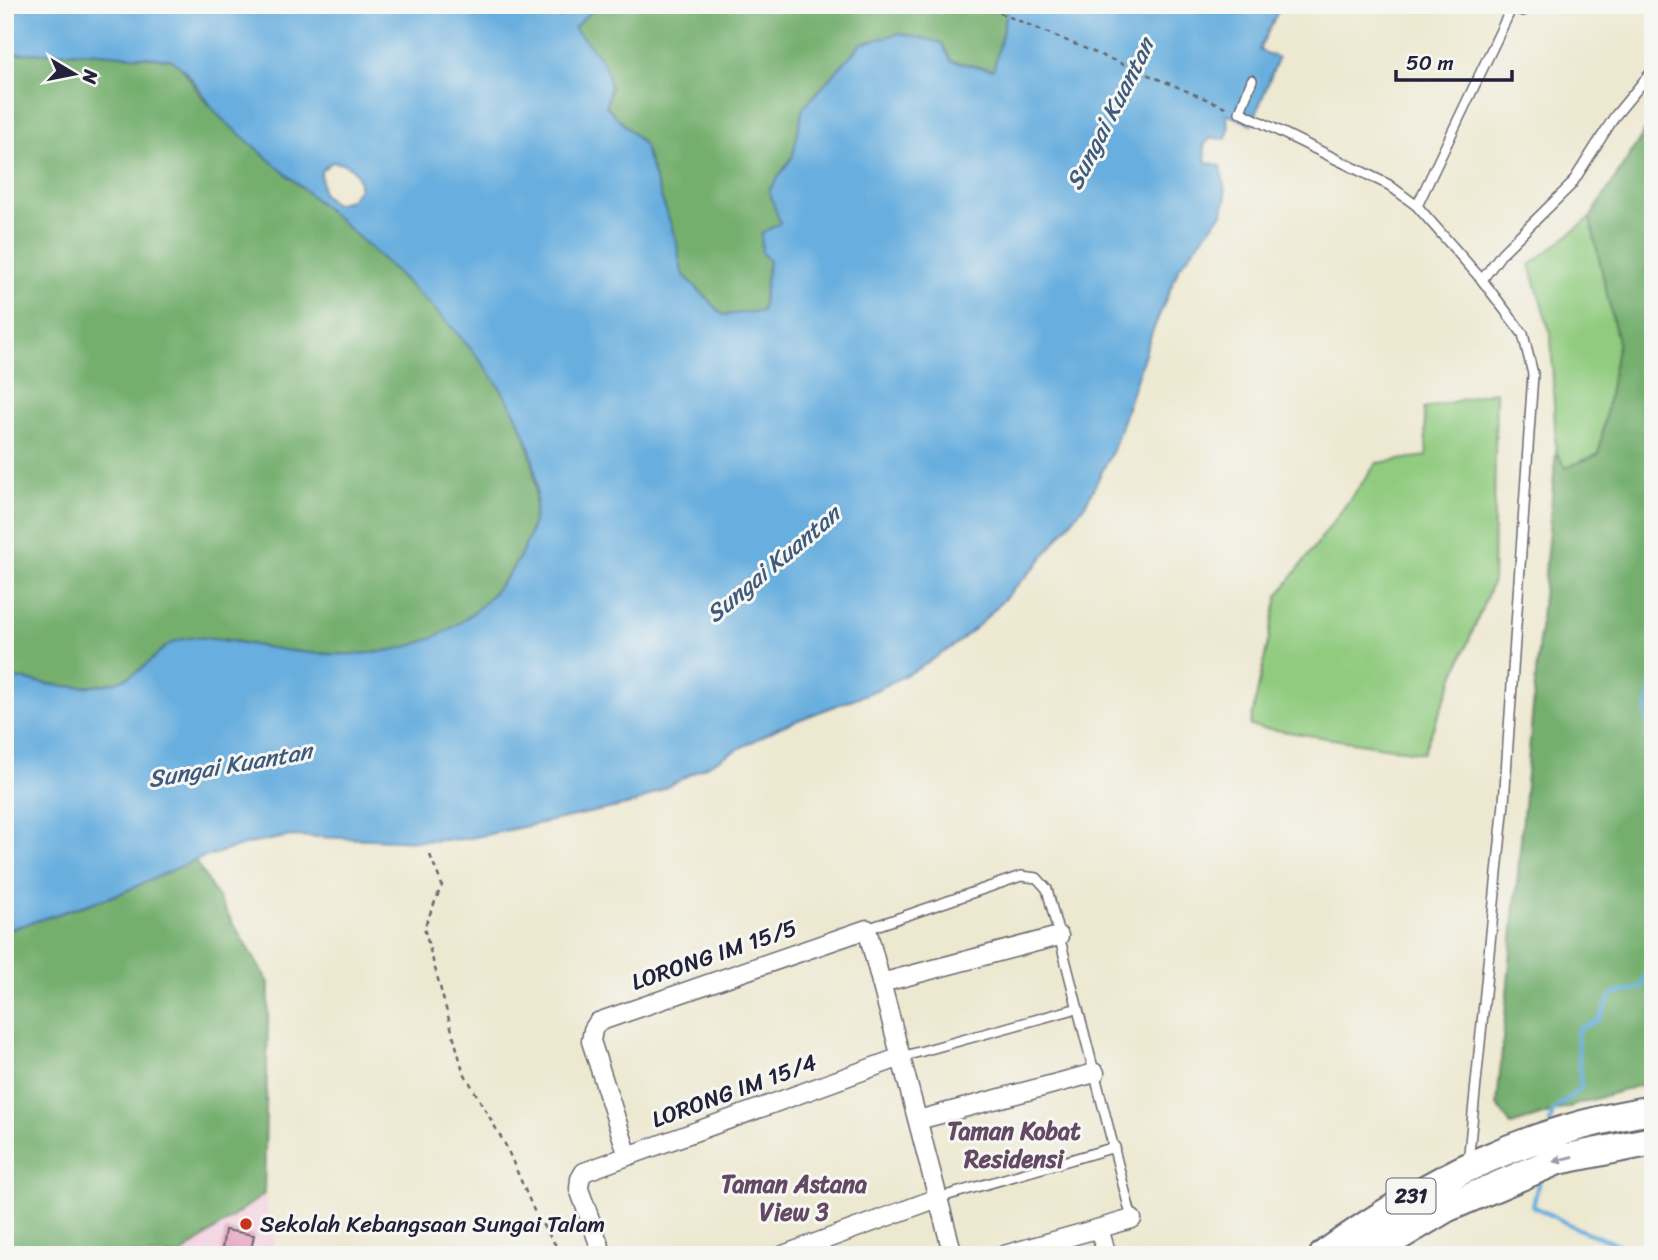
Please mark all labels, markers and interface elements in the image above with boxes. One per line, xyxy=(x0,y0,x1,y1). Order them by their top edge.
water label: Sungai Kuantan xyxy=(1054,28,1168,197)
north arrow xyxy=(38,38,108,108)
scale bar xyxy=(1396,38,1511,82)
text: 50 m xyxy=(1406,44,1454,82)
text: N xyxy=(73,67,108,87)
water label: Sungai Kuantan xyxy=(696,493,852,633)
water label: Sungai Kuantan xyxy=(145,729,318,800)
street label: LORONG IM 15/5 xyxy=(626,907,802,1003)
street label: LORONG IM 15/4 xyxy=(646,1042,822,1140)
district label: Taman Kobat Residensi xyxy=(947,1110,1081,1180)
one-way arrow xyxy=(1552,1154,1574,1165)
district label: Taman Astana View 3 xyxy=(721,1163,867,1233)
road number: 231 xyxy=(1386,1178,1436,1214)
place label: Sekolah Kebangsaan Sungai Talam xyxy=(260,1204,605,1245)
marker: Sekolah Kebangsaan Sungai Talam xyxy=(238,1216,254,1232)

